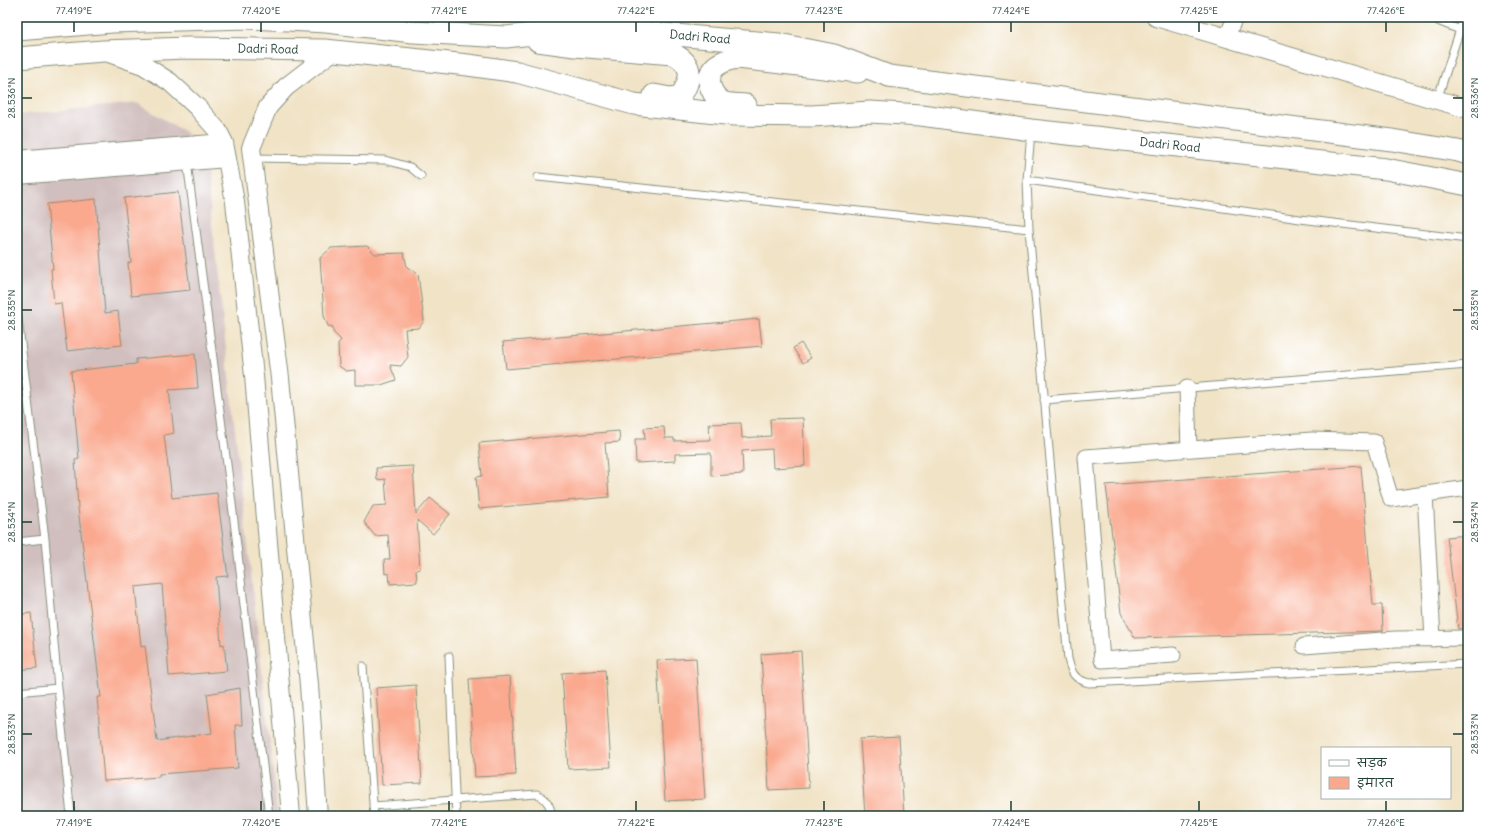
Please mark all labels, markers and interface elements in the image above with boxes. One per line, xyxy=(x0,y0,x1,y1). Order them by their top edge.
text: 77.419°E xyxy=(56,4,92,17)
text: 77.420°E xyxy=(242,4,280,17)
text: 77.421°E xyxy=(431,4,467,17)
text: 77.422°E xyxy=(617,4,655,17)
text: 77.423°E xyxy=(805,4,843,17)
text: 77.424°E xyxy=(992,4,1030,17)
text: 77.425°E xyxy=(1180,4,1218,17)
text: 77.426°E xyxy=(1367,4,1405,17)
street label: Dadri Road xyxy=(669,26,731,47)
street label: Dadri Road xyxy=(237,40,299,57)
text: 28.536°N xyxy=(5,78,18,118)
text: 28.536°N xyxy=(1468,78,1481,118)
street label: Dadri Road xyxy=(1139,134,1201,155)
text: 28.535°N xyxy=(5,290,18,330)
text: 28.535°N xyxy=(1468,290,1481,330)
text: 28.534°N xyxy=(5,502,18,542)
text: 28.534°N xyxy=(1468,502,1481,542)
text: 28.533°N xyxy=(5,714,18,754)
text: 28.533°N xyxy=(1468,714,1481,754)
legend xyxy=(1321,747,1451,799)
text: सड़क xyxy=(1356,755,1388,771)
text: इमारत xyxy=(1357,775,1395,790)
text: 77.419°E xyxy=(56,816,92,829)
text: 77.420°E xyxy=(242,816,280,829)
text: 77.421°E xyxy=(431,816,467,829)
text: 77.422°E xyxy=(617,816,655,829)
text: 77.423°E xyxy=(805,816,843,829)
text: 77.424°E xyxy=(992,816,1030,829)
text: 77.425°E xyxy=(1180,816,1218,829)
text: 77.426°E xyxy=(1367,816,1405,829)

